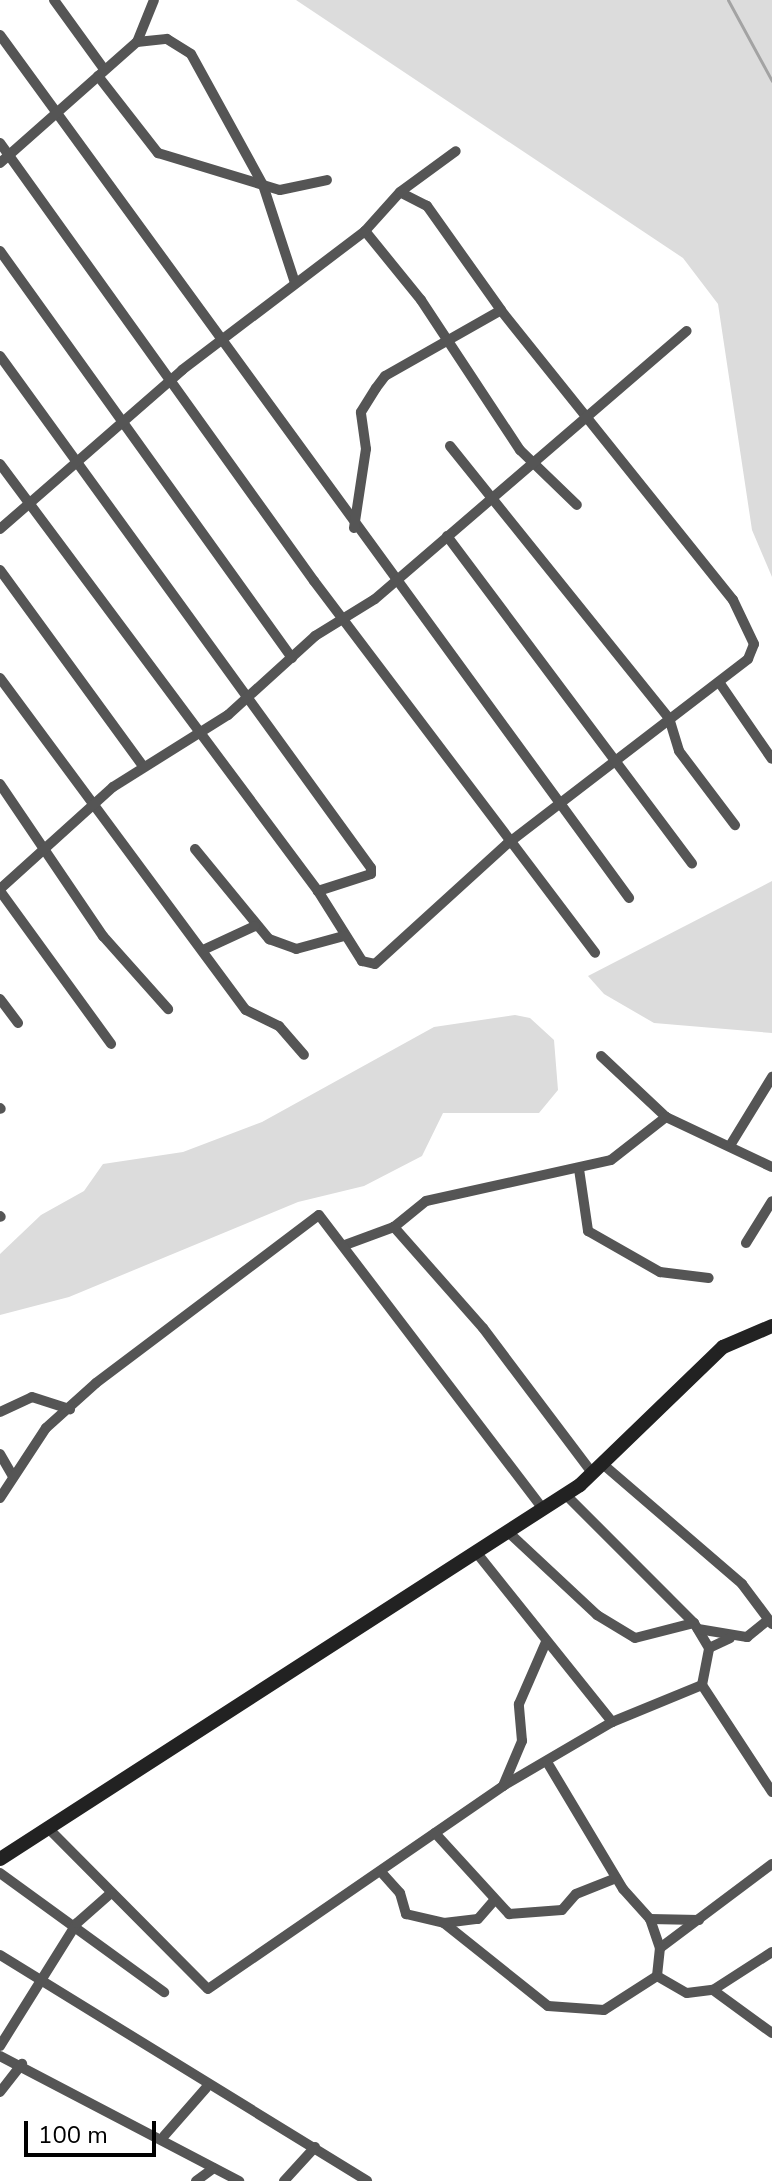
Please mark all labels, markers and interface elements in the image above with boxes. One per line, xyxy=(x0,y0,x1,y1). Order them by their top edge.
scale bar xyxy=(28,2105,160,2155)
text: 100 m xyxy=(38,2119,108,2151)

